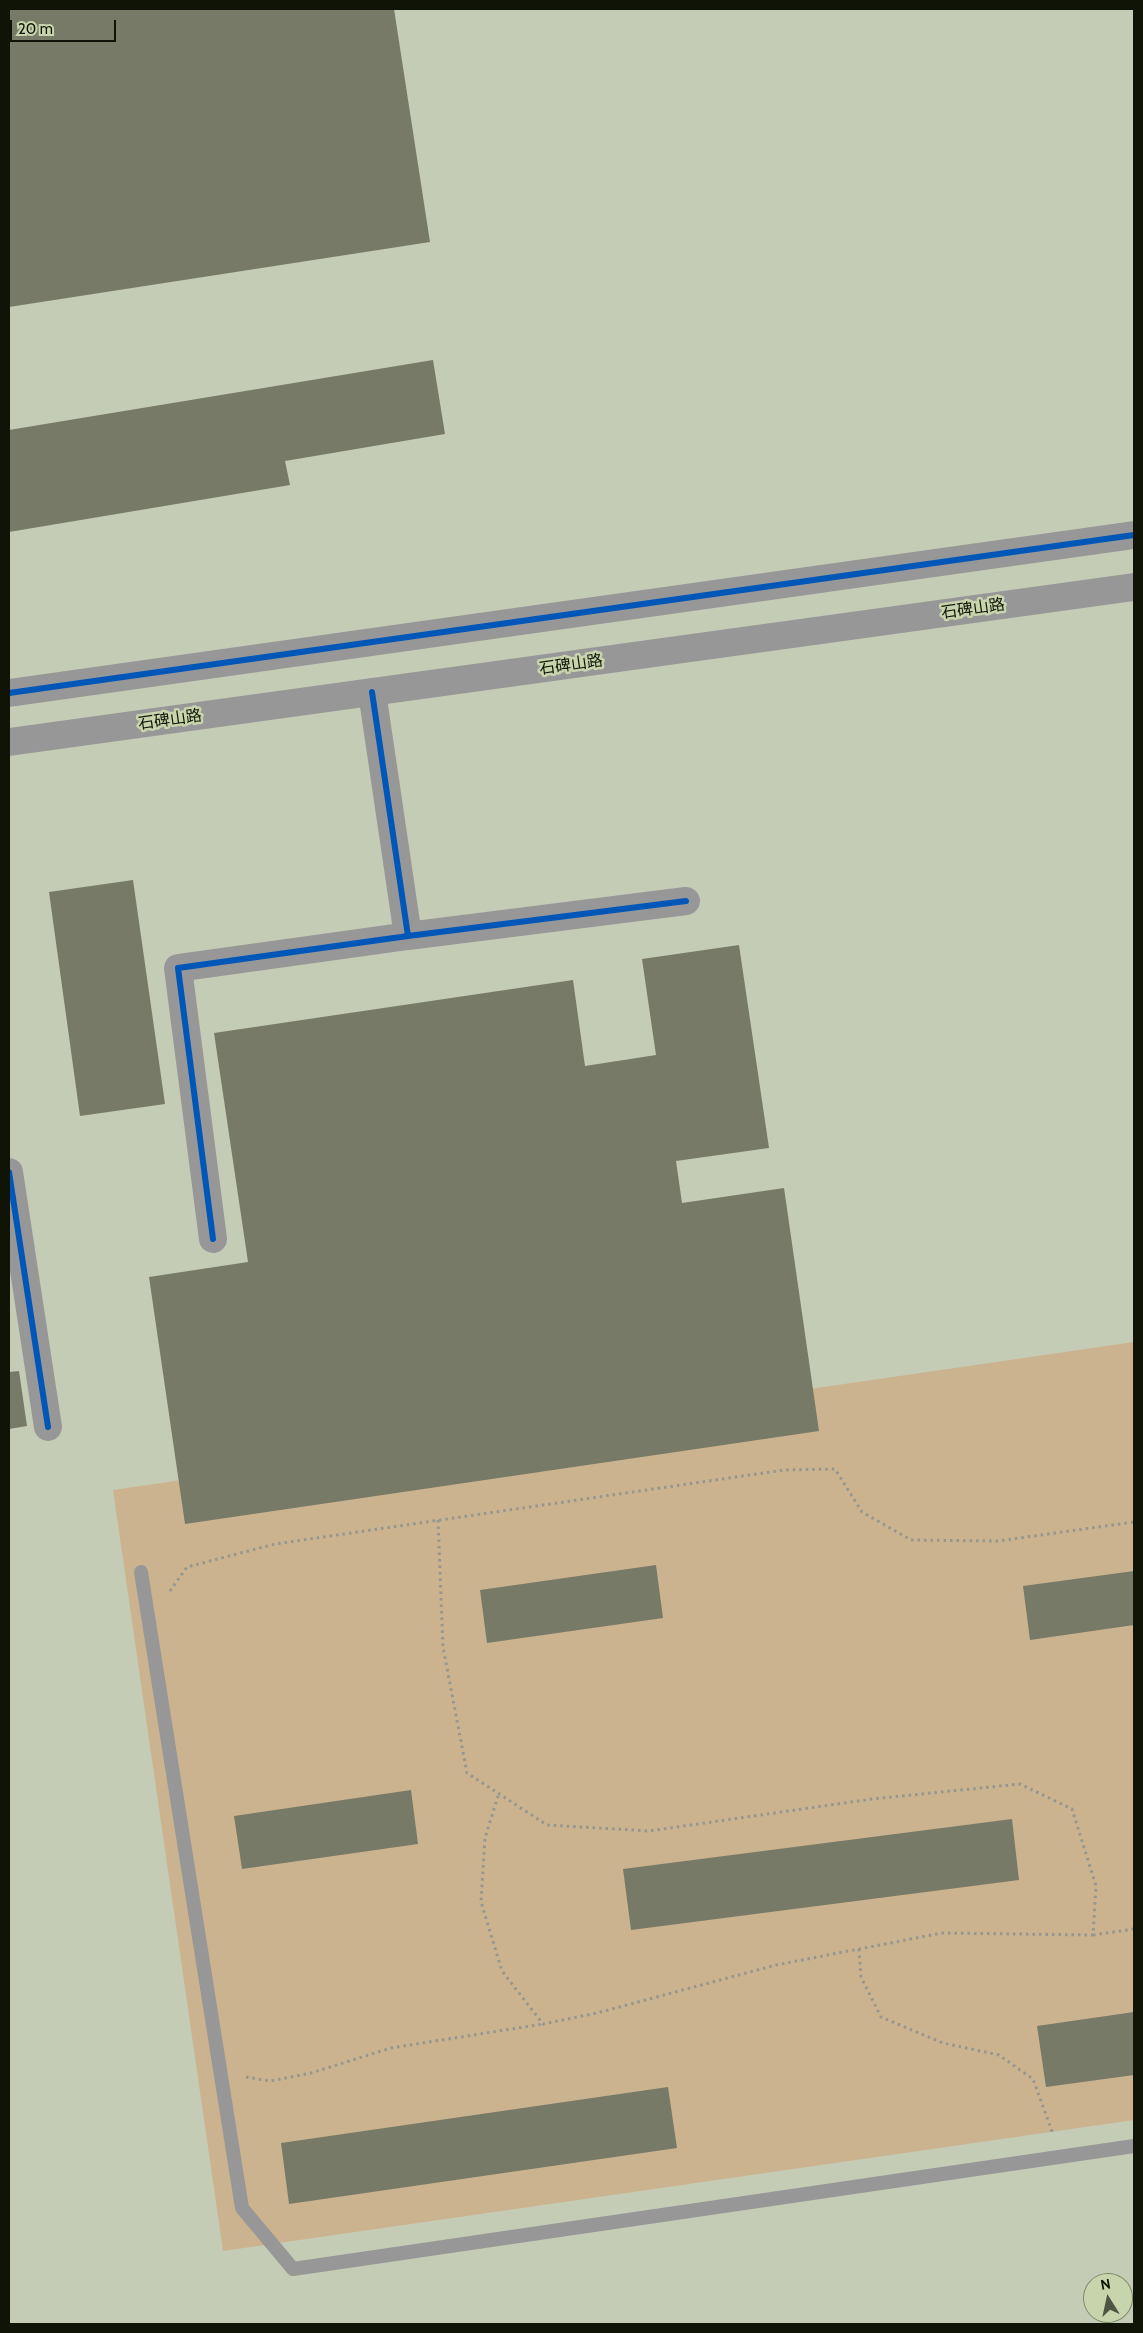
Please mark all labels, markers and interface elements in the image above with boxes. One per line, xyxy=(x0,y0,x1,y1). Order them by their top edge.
scale bar xyxy=(12,10,119,42)
text: 20 m xyxy=(18,20,53,38)
street label: 石碑山路 xyxy=(940,595,1006,623)
street label: 石碑山路 xyxy=(538,651,604,679)
street label: 石碑山路 xyxy=(137,706,203,734)
north arrow xyxy=(1083,2273,1133,2323)
text: N xyxy=(1099,2274,1112,2294)

